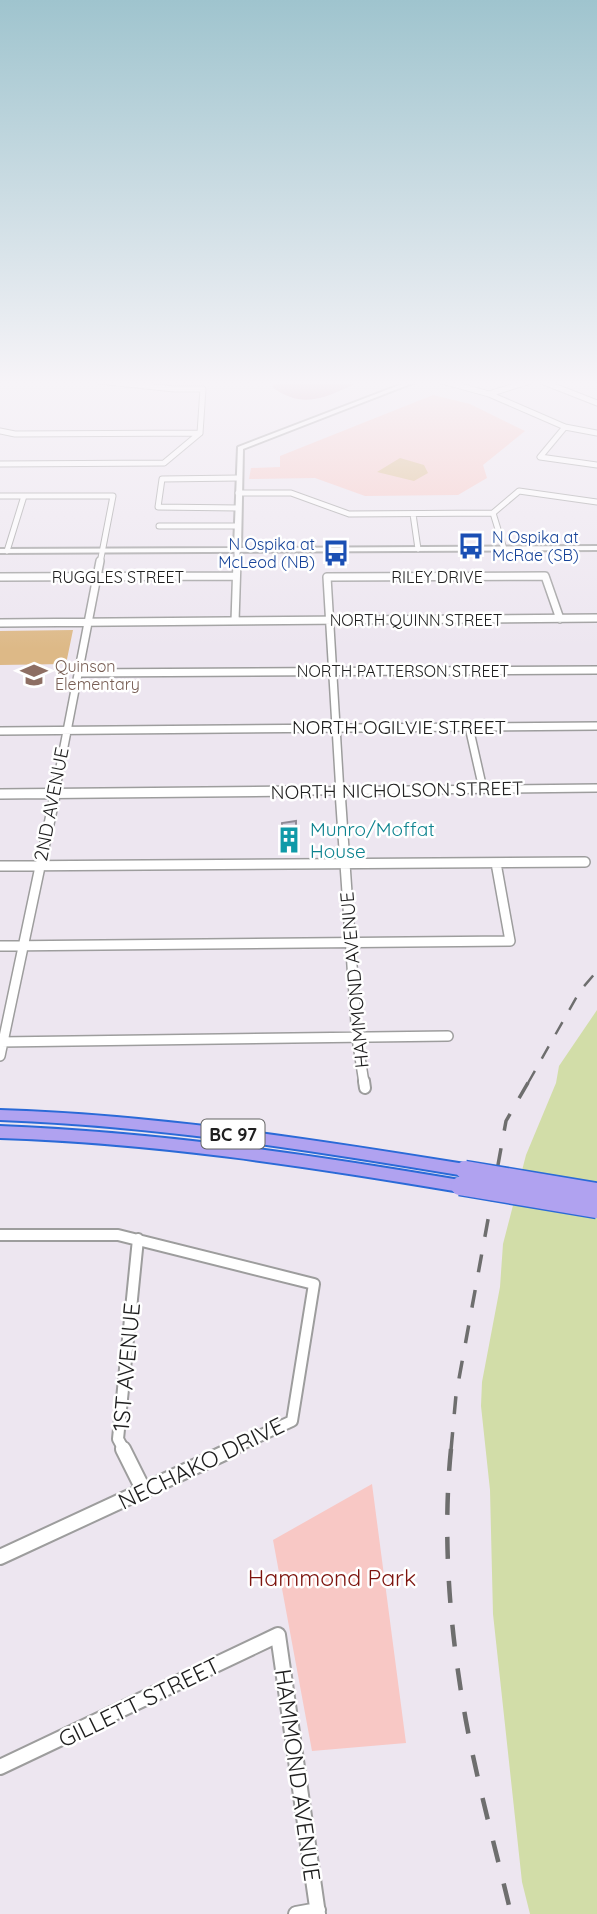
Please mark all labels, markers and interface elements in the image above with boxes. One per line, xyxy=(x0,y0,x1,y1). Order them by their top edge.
place label: N Ospika at McRae (SB) xyxy=(492,527,579,565)
bus stop icon: N Ospika at McRae (SB) xyxy=(456,531,486,561)
place label: N Ospika at McLeod (NB) xyxy=(218,534,315,572)
bus stop icon: N Ospika at McLeod (NB) xyxy=(321,538,351,568)
street label: RUGGLES STREET xyxy=(52,567,185,587)
street label: RILEY DRIVE xyxy=(391,567,483,587)
street label: NORTH QUINN STREET xyxy=(330,610,503,630)
place label: Quinson Elementary xyxy=(55,656,140,694)
school or university icon: Quinson Elementary xyxy=(19,660,49,690)
street label: NORTH PATTERSON STREET xyxy=(297,661,510,681)
street label: NORTH OGILVIE STREET xyxy=(292,715,506,739)
street label: 2ND AVENUE xyxy=(28,745,74,863)
street label: NORTH NICHOLSON STREET xyxy=(270,776,524,804)
place label: Munro/Moffat House xyxy=(310,817,435,863)
building icon: Munro/Moffat House xyxy=(274,825,304,855)
street label: HAMMOND AVENUE xyxy=(334,891,374,1069)
road number: BC 97 xyxy=(202,1120,264,1148)
street label: 1ST AVENUE xyxy=(106,1302,146,1432)
street label: NECHAKO DRIVE xyxy=(113,1410,289,1516)
park label: Hammond Park xyxy=(248,1563,416,1592)
street label: GILLETT STREET xyxy=(53,1650,225,1754)
street label: HAMMOND AVENUE xyxy=(269,1667,327,1883)

